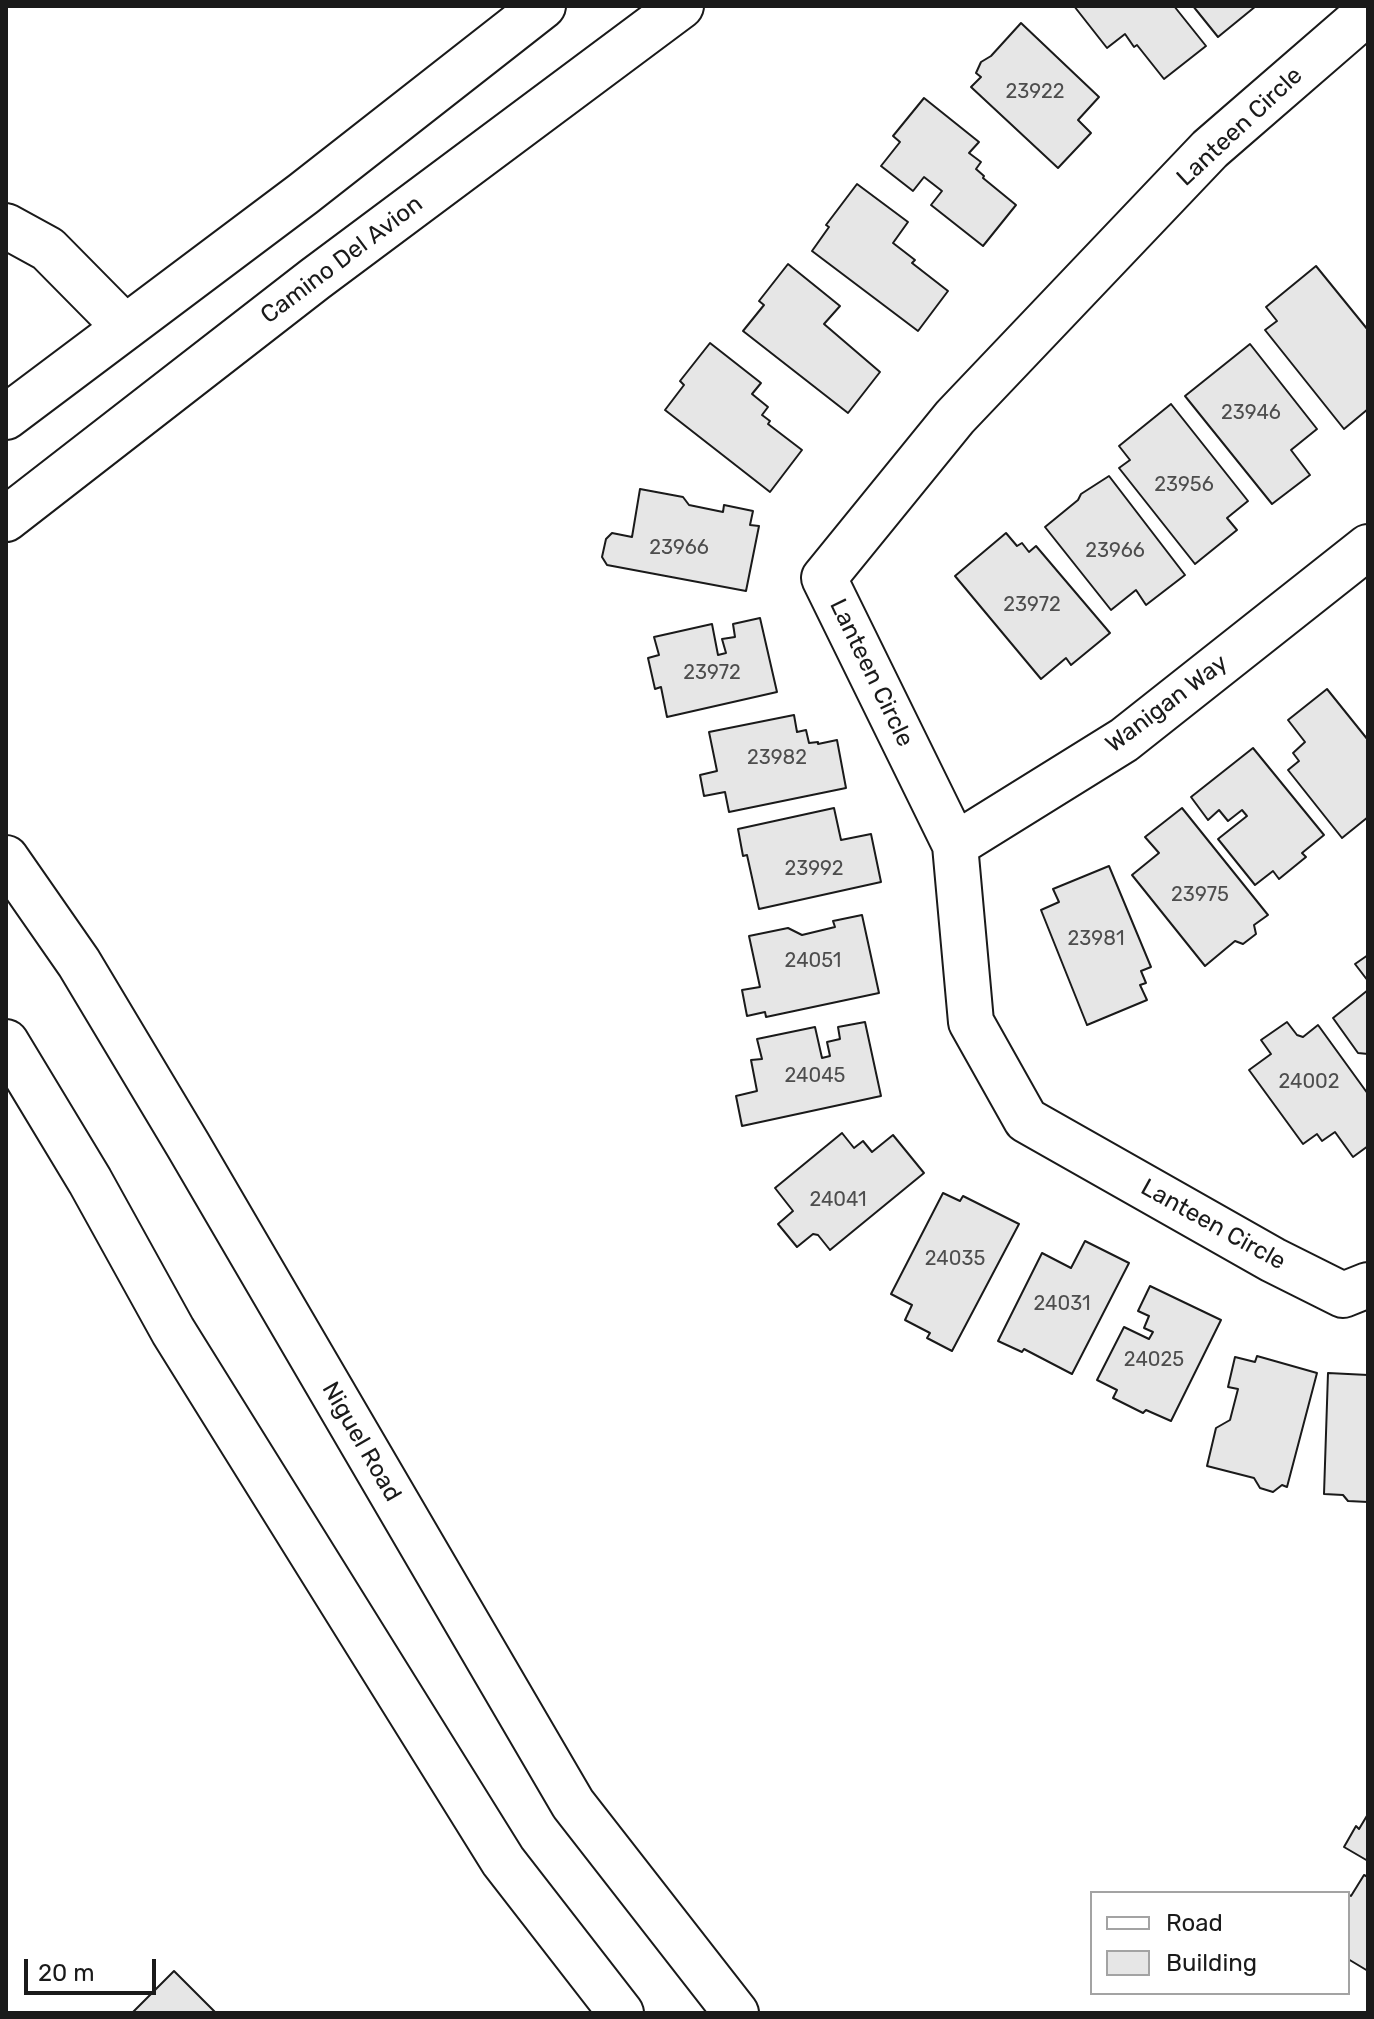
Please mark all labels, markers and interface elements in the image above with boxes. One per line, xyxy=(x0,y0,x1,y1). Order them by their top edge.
street label: Lanteen Circle xyxy=(1171,62,1309,192)
house number: 23922 xyxy=(1005,80,1065,104)
street label: Camino Del Avion xyxy=(255,190,429,330)
house number: 23946 xyxy=(1221,401,1281,425)
house number: 23956 xyxy=(1154,473,1214,497)
house number: 23966 xyxy=(649,536,709,560)
house number: 23966 xyxy=(1085,539,1145,563)
house number: 23972 xyxy=(1003,593,1061,617)
street label: Lanteen Circle xyxy=(823,594,919,752)
street label: Wanigan Way xyxy=(1100,649,1234,759)
house number: 23972 xyxy=(683,661,741,685)
house number: 23982 xyxy=(747,746,807,770)
house number: 23992 xyxy=(784,857,844,881)
house number: 23975 xyxy=(1171,883,1229,907)
house number: 23981 xyxy=(1068,927,1124,951)
house number: 24051 xyxy=(785,949,841,973)
house number: 24045 xyxy=(785,1064,845,1088)
house number: 24002 xyxy=(1278,1070,1340,1094)
street label: Lanteen Circle xyxy=(1136,1173,1290,1277)
house number: 24041 xyxy=(809,1188,867,1212)
house number: 24035 xyxy=(925,1247,985,1271)
house number: 24031 xyxy=(1034,1292,1090,1316)
house number: 24025 xyxy=(1124,1348,1184,1372)
street label: Niguel Road xyxy=(315,1377,407,1507)
legend xyxy=(1090,1891,1350,1995)
text: Road xyxy=(1166,1909,1223,1937)
scale bar xyxy=(28,1943,160,1993)
text: Building xyxy=(1166,1949,1257,1977)
text: 20 m xyxy=(38,1959,95,1987)

